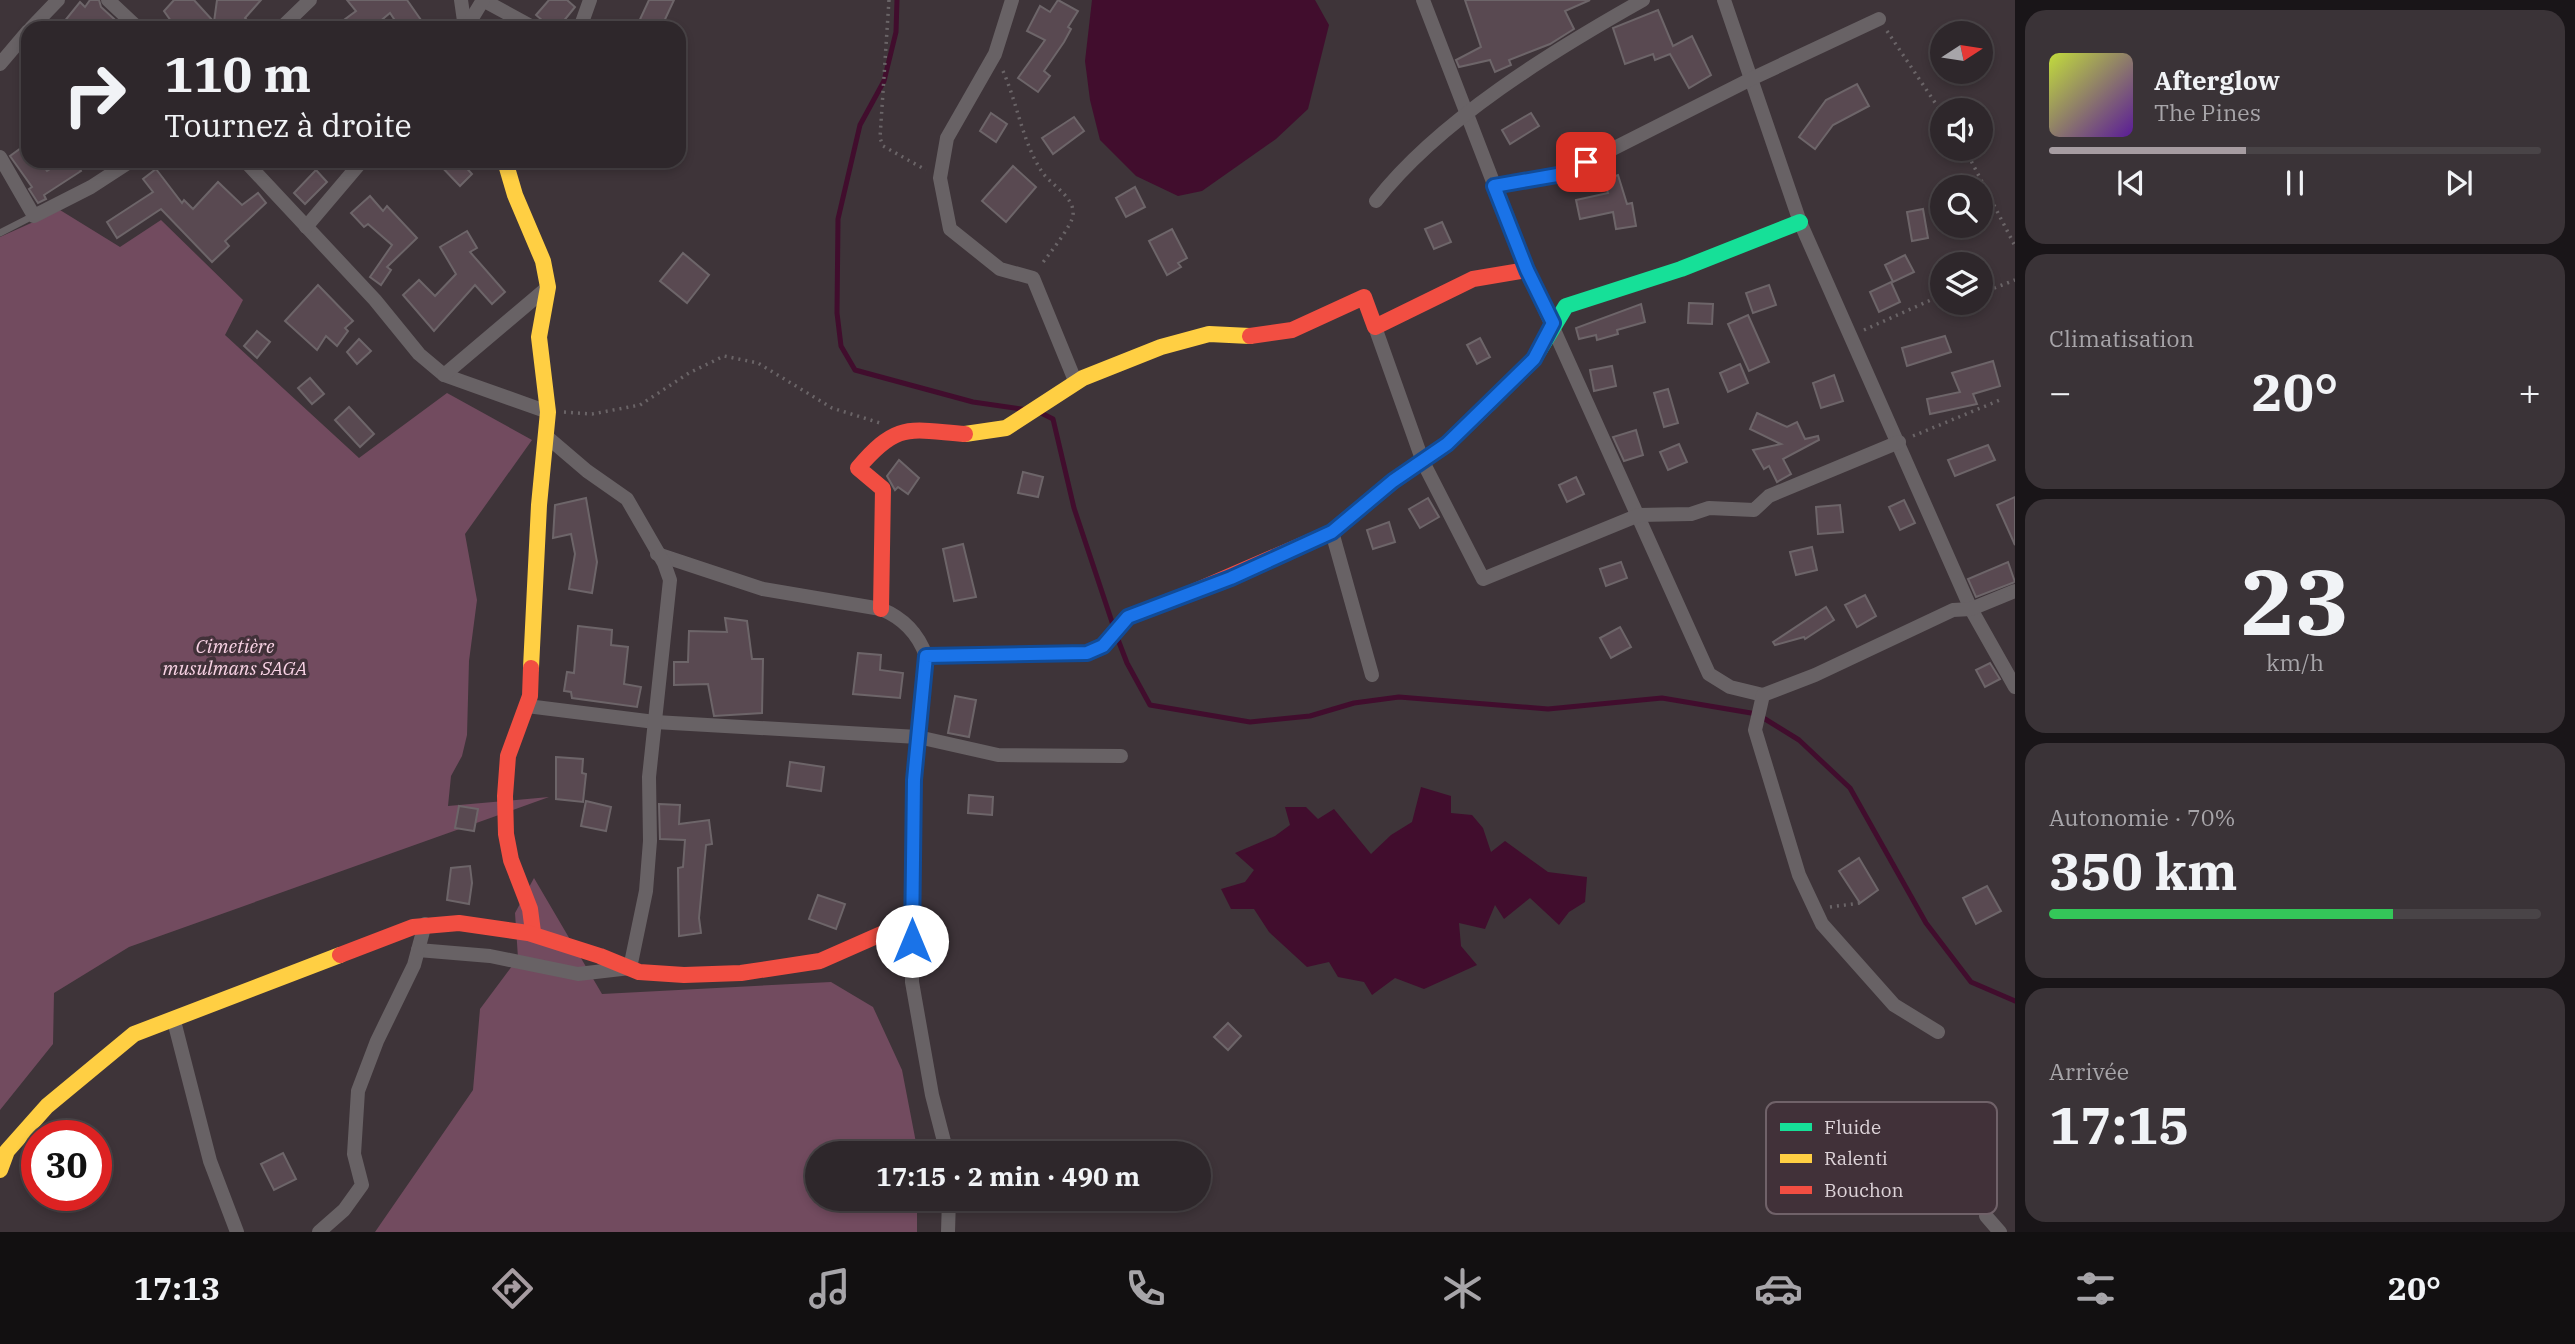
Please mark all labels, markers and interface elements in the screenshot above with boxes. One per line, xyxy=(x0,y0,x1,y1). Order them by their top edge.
north arrow xyxy=(1930,21,1993,84)
map controls xyxy=(1930,21,1993,315)
text: 110 m xyxy=(164,42,311,105)
icon: right xyxy=(49,49,140,140)
text: Afterglow xyxy=(2154,63,2280,97)
text: The Pines xyxy=(2154,97,2261,127)
button: sound xyxy=(1930,98,1993,161)
text: Tournez à droite xyxy=(164,104,412,146)
pin xyxy=(1556,132,1616,192)
icon: arrive xyxy=(1567,143,1605,181)
icon: previous xyxy=(2112,164,2150,202)
icon: pause xyxy=(2276,164,2314,202)
icon: next xyxy=(2440,164,2478,202)
button: search xyxy=(1930,175,1993,238)
button: layers xyxy=(1930,252,1993,315)
text: Climatisation xyxy=(2049,323,2194,353)
text: 20° xyxy=(2252,358,2338,425)
text: − xyxy=(2049,367,2072,416)
text: + xyxy=(2518,367,2541,416)
text: 23 xyxy=(2240,542,2350,660)
park label: Cimetière musulmans SAGA xyxy=(163,634,307,680)
text: km/h xyxy=(2266,647,2324,677)
text: Autonomie · 70% xyxy=(2049,802,2236,832)
text: 350 km xyxy=(2049,837,2238,904)
position arrow xyxy=(875,904,949,978)
text: Arrivée xyxy=(2049,1056,2129,1086)
text: 17:15 xyxy=(2049,1091,2190,1158)
legend xyxy=(1766,1102,1997,1214)
text: Fluide xyxy=(1824,1115,1881,1139)
speed limit sign: 30 xyxy=(21,1120,112,1211)
text: Ralenti xyxy=(1824,1146,1888,1170)
text: 17:15 · 2 min · 490 m xyxy=(876,1159,1140,1193)
text: Bouchon xyxy=(1824,1178,1904,1202)
icon: directions xyxy=(488,1264,537,1313)
icon: music xyxy=(805,1264,854,1313)
icon: phone xyxy=(1121,1264,1170,1313)
icon: climate xyxy=(1438,1264,1487,1313)
icon: car xyxy=(1754,1264,1803,1313)
icon: filters xyxy=(2071,1264,2120,1313)
text: 17:13 xyxy=(134,1267,220,1309)
text: 20° xyxy=(2388,1267,2441,1309)

